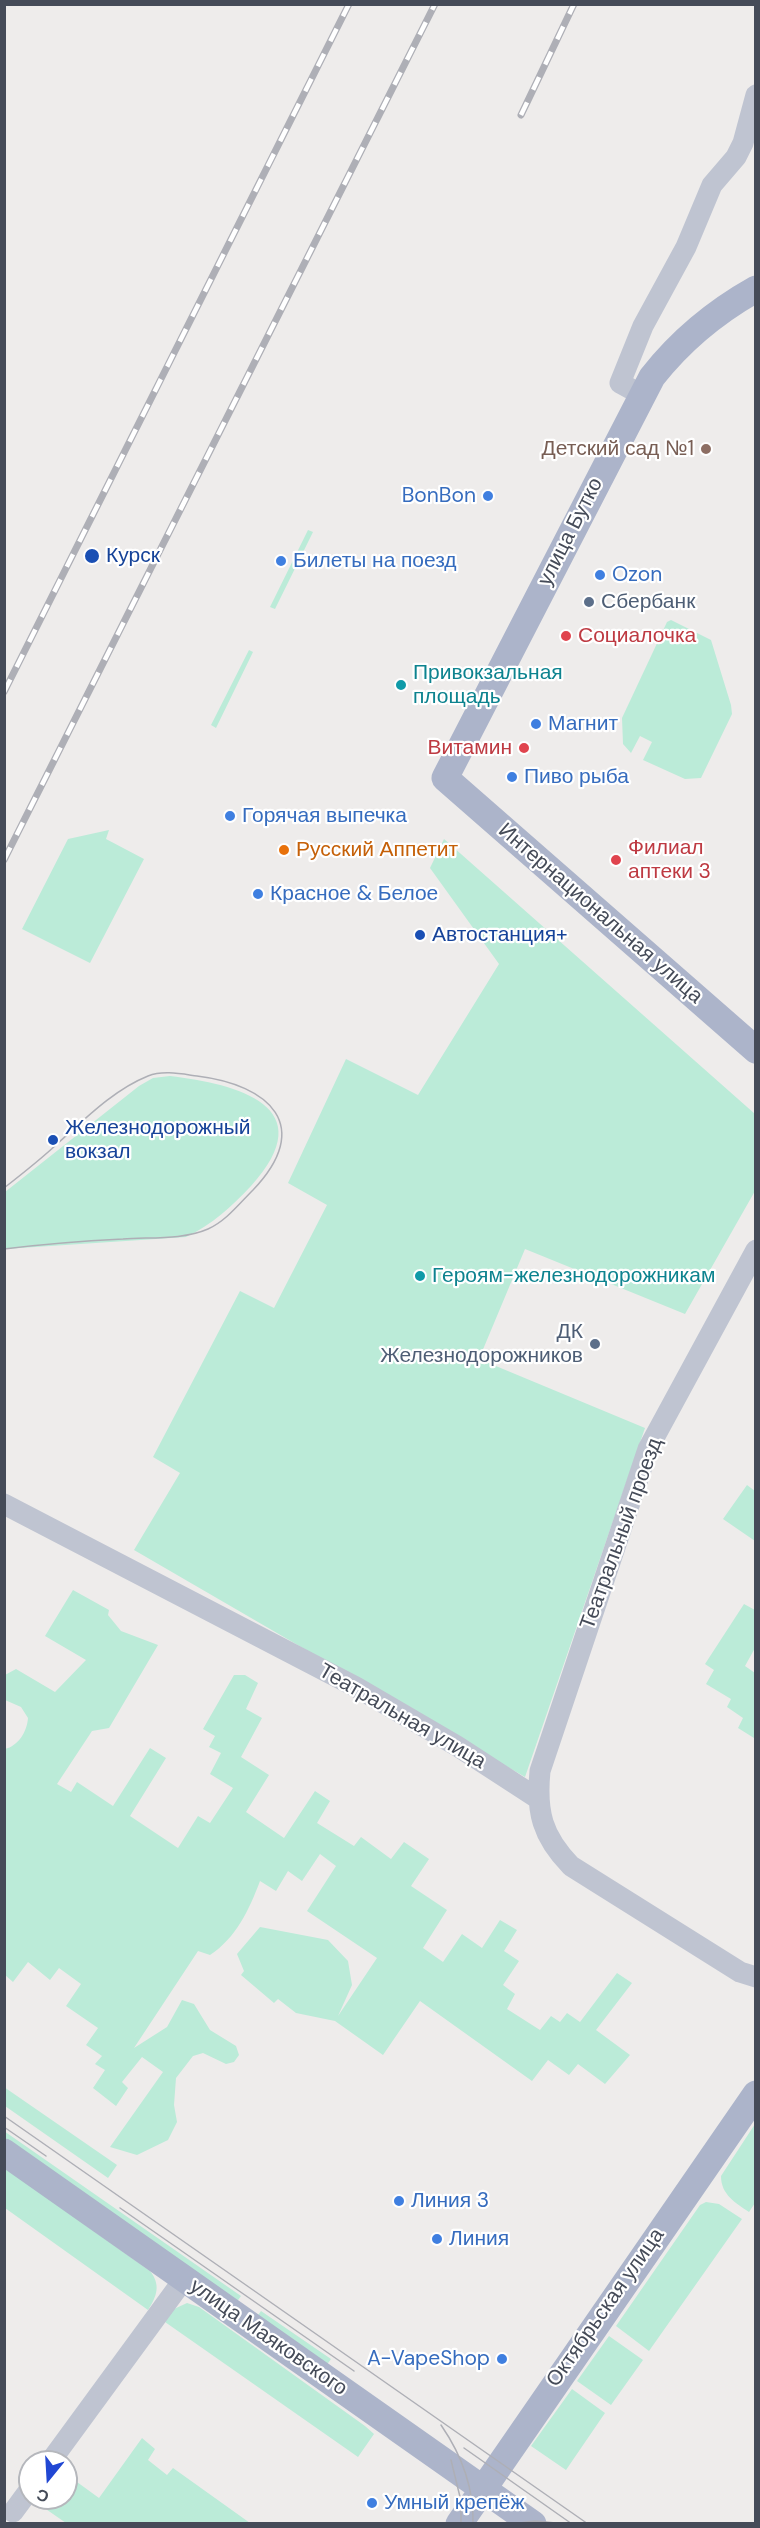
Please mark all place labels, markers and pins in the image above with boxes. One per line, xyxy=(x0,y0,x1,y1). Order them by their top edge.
place label: Детский сад №1 xyxy=(542,436,694,462)
marker: Детский сад №1 xyxy=(699,442,713,456)
place label: BonBon xyxy=(402,483,476,509)
marker: BonBon xyxy=(481,489,495,503)
place label: Курск xyxy=(106,543,160,569)
marker: Курск xyxy=(83,547,101,565)
place label: Билеты на поезд xyxy=(293,548,457,574)
marker: Билеты на поезд xyxy=(274,554,288,568)
place label: Ozon xyxy=(612,562,662,588)
marker: Ozon xyxy=(593,568,607,582)
place label: Сбербанк xyxy=(601,589,695,615)
marker: Сбербанк xyxy=(582,595,596,609)
place label: Социалочка xyxy=(578,623,696,649)
marker: Социалочка xyxy=(559,629,573,643)
place label: Привокзальная площадь xyxy=(413,660,563,710)
marker: Привокзальная площадь xyxy=(394,678,408,692)
place label: Магнит xyxy=(548,711,618,737)
marker: Магнит xyxy=(529,717,543,731)
place label: Витамин xyxy=(427,735,512,761)
marker: Витамин xyxy=(517,741,531,755)
place label: Пиво рыба xyxy=(524,764,629,790)
marker: Пиво рыба xyxy=(505,770,519,784)
place label: Горячая выпечка xyxy=(242,803,407,829)
marker: Горячая выпечка xyxy=(223,809,237,823)
place label: Филиал аптеки 3 xyxy=(628,835,711,885)
place label: Русский Аппетит xyxy=(296,837,458,863)
marker: Русский Аппетит xyxy=(277,843,291,857)
marker: Филиал аптеки 3 xyxy=(609,853,623,867)
place label: Красное & Белое xyxy=(270,881,438,907)
marker: Красное & Белое xyxy=(251,887,265,901)
place label: Автостанция+ xyxy=(432,922,568,948)
marker: Автостанция+ xyxy=(413,928,427,942)
place label: Железнодорожный вокзал xyxy=(65,1115,251,1165)
marker: Железнодорожный вокзал xyxy=(46,1133,60,1147)
place label: Героям-железнодорожникам xyxy=(432,1263,715,1289)
marker: Героям-железнодорожникам xyxy=(413,1269,427,1283)
place label: ДК Железнодорожников xyxy=(380,1319,583,1369)
marker: ДК Железнодорожников xyxy=(588,1337,602,1351)
place label: Линия 3 xyxy=(411,2188,489,2214)
marker: Линия 3 xyxy=(392,2194,406,2208)
place label: Линия xyxy=(449,2226,509,2252)
marker: Линия xyxy=(430,2232,444,2246)
place label: A-VapeShop xyxy=(367,2346,490,2372)
marker: A-VapeShop xyxy=(495,2352,509,2366)
place label: Умный крепёж xyxy=(384,2490,524,2516)
marker: Умный крепёж xyxy=(365,2496,379,2510)

